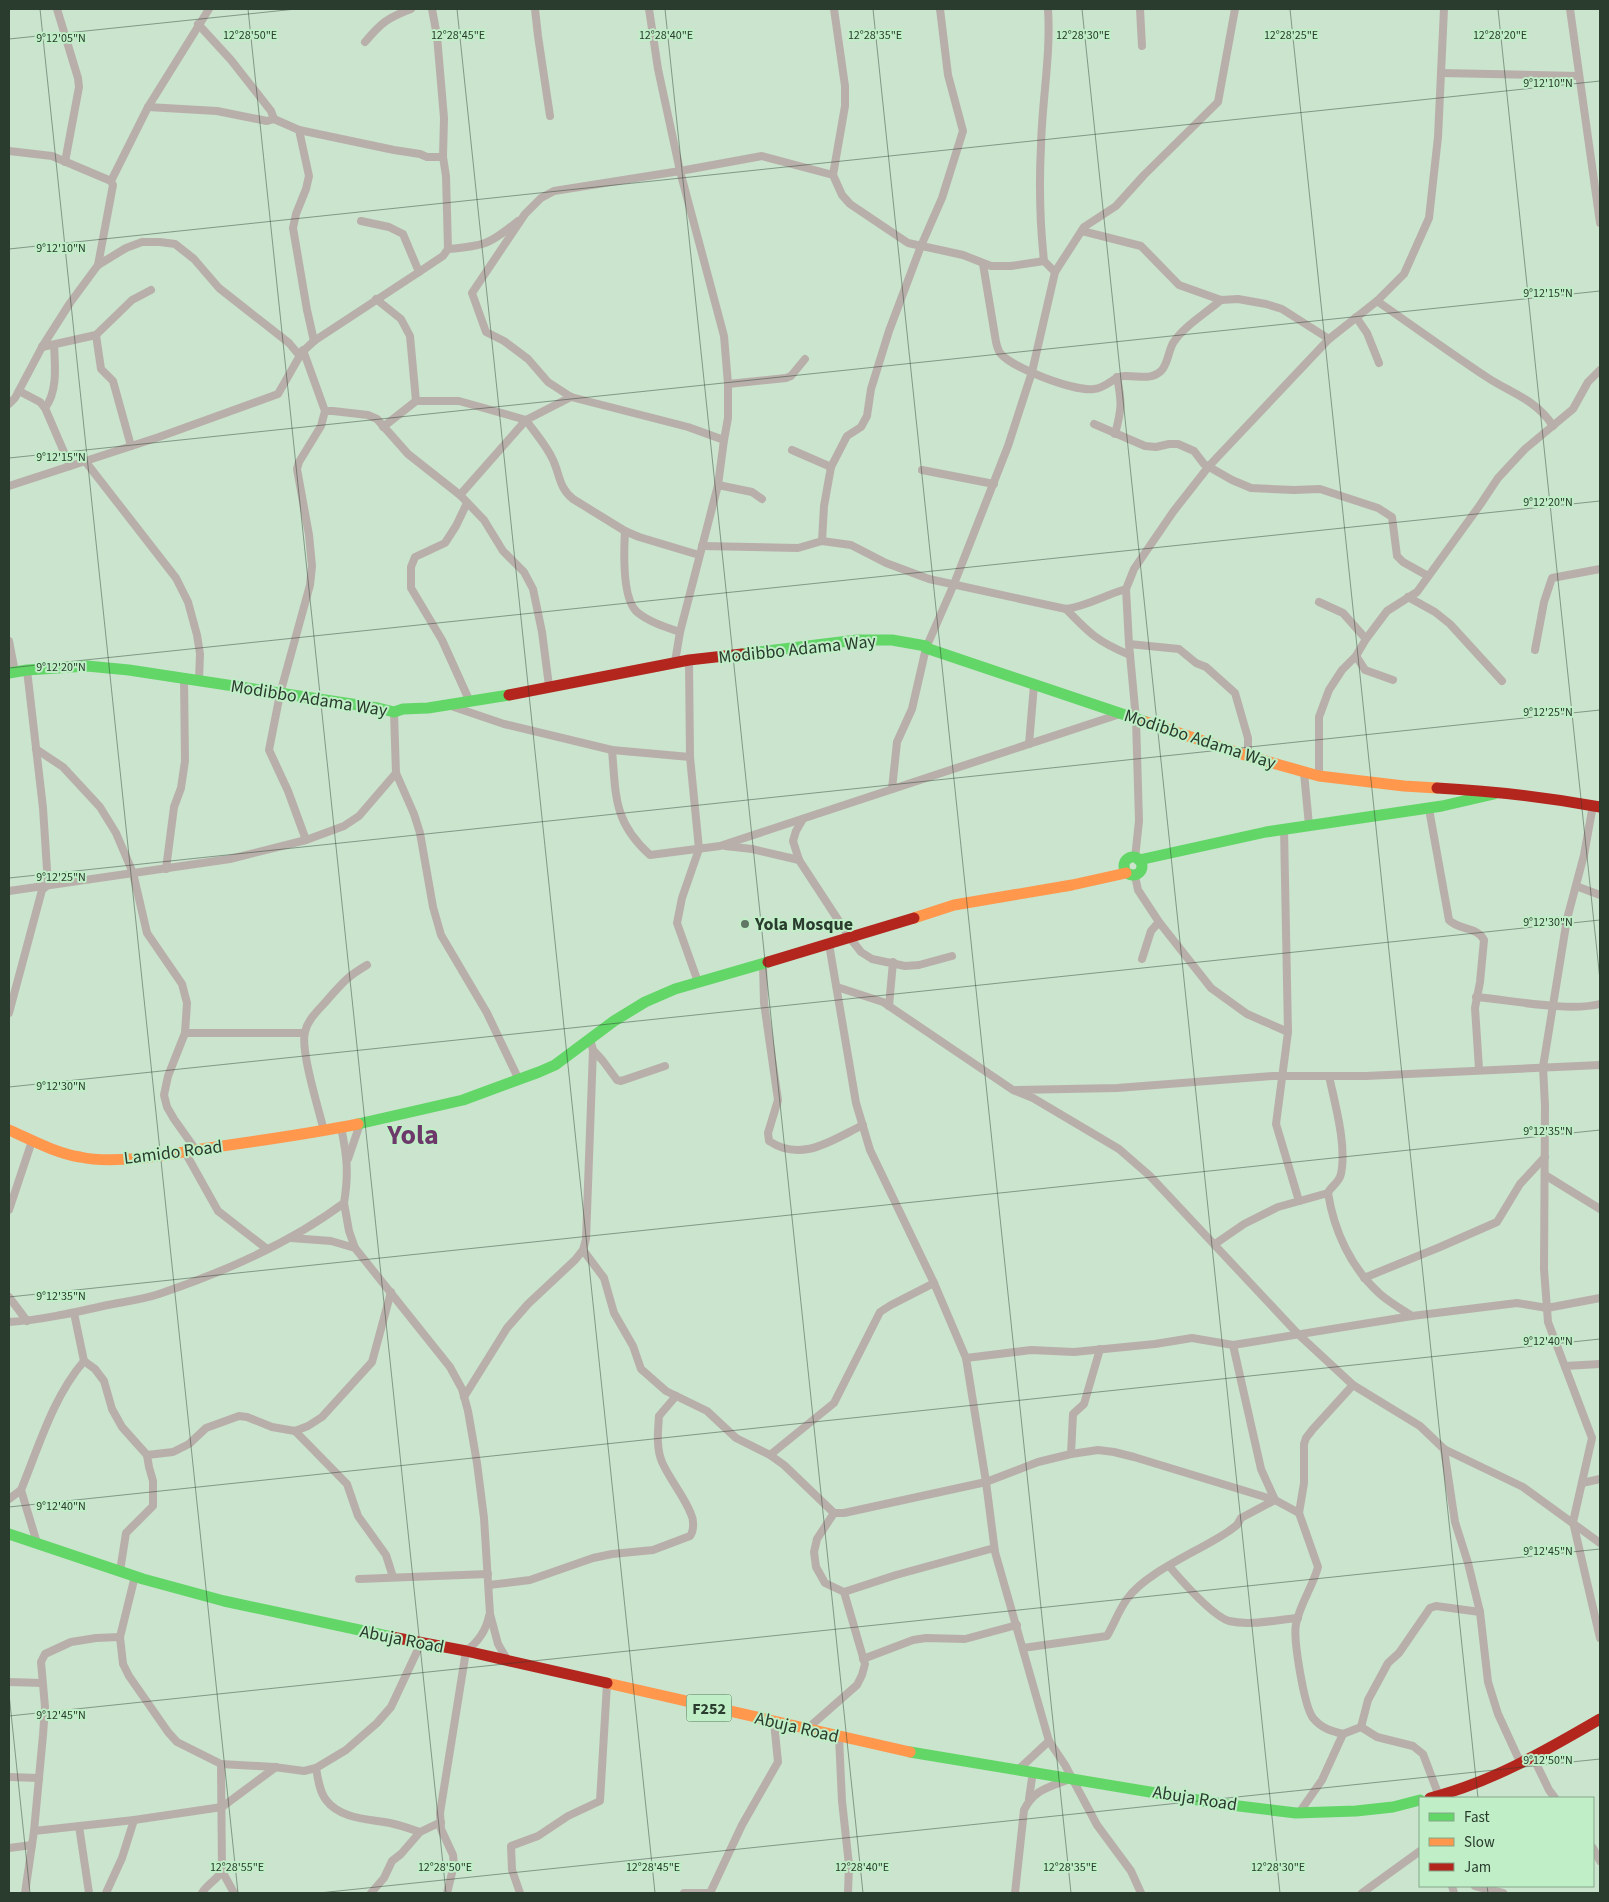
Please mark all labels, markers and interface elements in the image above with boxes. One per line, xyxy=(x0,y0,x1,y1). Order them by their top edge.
text: 12°28'50"E xyxy=(223,27,277,44)
text: 12°28'45"E xyxy=(431,27,485,44)
text: 12°28'40"E xyxy=(639,27,693,44)
text: 12°28'35"E xyxy=(848,27,902,44)
text: 12°28'30"E xyxy=(1056,27,1110,44)
text: 12°28'25"E xyxy=(1264,27,1318,44)
text: 12°28'20"E xyxy=(1473,27,1527,44)
text: 9°12'05"N xyxy=(36,30,86,47)
text: 9°12'10"N xyxy=(1523,75,1573,92)
text: 9°12'10"N xyxy=(36,240,86,257)
text: 9°12'15"N xyxy=(1523,285,1573,302)
text: 9°12'15"N xyxy=(36,449,86,466)
text: 9°12'20"N xyxy=(1523,494,1573,511)
street label: Modibbo Adama Way xyxy=(717,629,878,670)
text: 9°12'20"N xyxy=(36,659,86,676)
street label: Modibbo Adama Way xyxy=(229,674,390,723)
street label: Modibbo Adama Way xyxy=(1121,703,1280,776)
text: 9°12'25"N xyxy=(1523,704,1573,721)
text: 9°12'25"N xyxy=(36,869,86,886)
place label: Yola Mosque xyxy=(754,912,853,937)
text: 9°12'30"N xyxy=(1523,914,1573,931)
marker: Yola Mosque xyxy=(739,918,751,930)
text: 9°12'30"N xyxy=(36,1078,86,1095)
district label: Yola xyxy=(386,1115,439,1155)
text: 9°12'35"N xyxy=(1523,1123,1573,1140)
street label: Lamido Road xyxy=(122,1134,224,1171)
text: 9°12'35"N xyxy=(36,1288,86,1305)
text: 9°12'40"N xyxy=(1523,1333,1573,1350)
text: 9°12'40"N xyxy=(36,1498,86,1515)
text: 9°12'45"N xyxy=(1523,1543,1573,1560)
street label: Abuja Road xyxy=(358,1619,446,1660)
road number: F252 xyxy=(686,1695,732,1722)
street label: Abuja Road xyxy=(753,1706,841,1749)
text: 9°12'45"N xyxy=(36,1707,86,1724)
text: 9°12'50"N xyxy=(1523,1752,1573,1769)
street label: Abuja Road xyxy=(1151,1779,1239,1818)
legend xyxy=(1419,1797,1594,1887)
text: Fast xyxy=(1464,1807,1490,1828)
text: Slow xyxy=(1464,1832,1495,1853)
text: Jam xyxy=(1464,1857,1491,1878)
text: 12°28'55"E xyxy=(210,1859,264,1876)
text: 12°28'50"E xyxy=(418,1859,472,1876)
text: 12°28'45"E xyxy=(626,1859,680,1876)
text: 12°28'40"E xyxy=(835,1859,889,1876)
text: 12°28'35"E xyxy=(1043,1859,1097,1876)
text: 12°28'30"E xyxy=(1251,1859,1305,1876)

